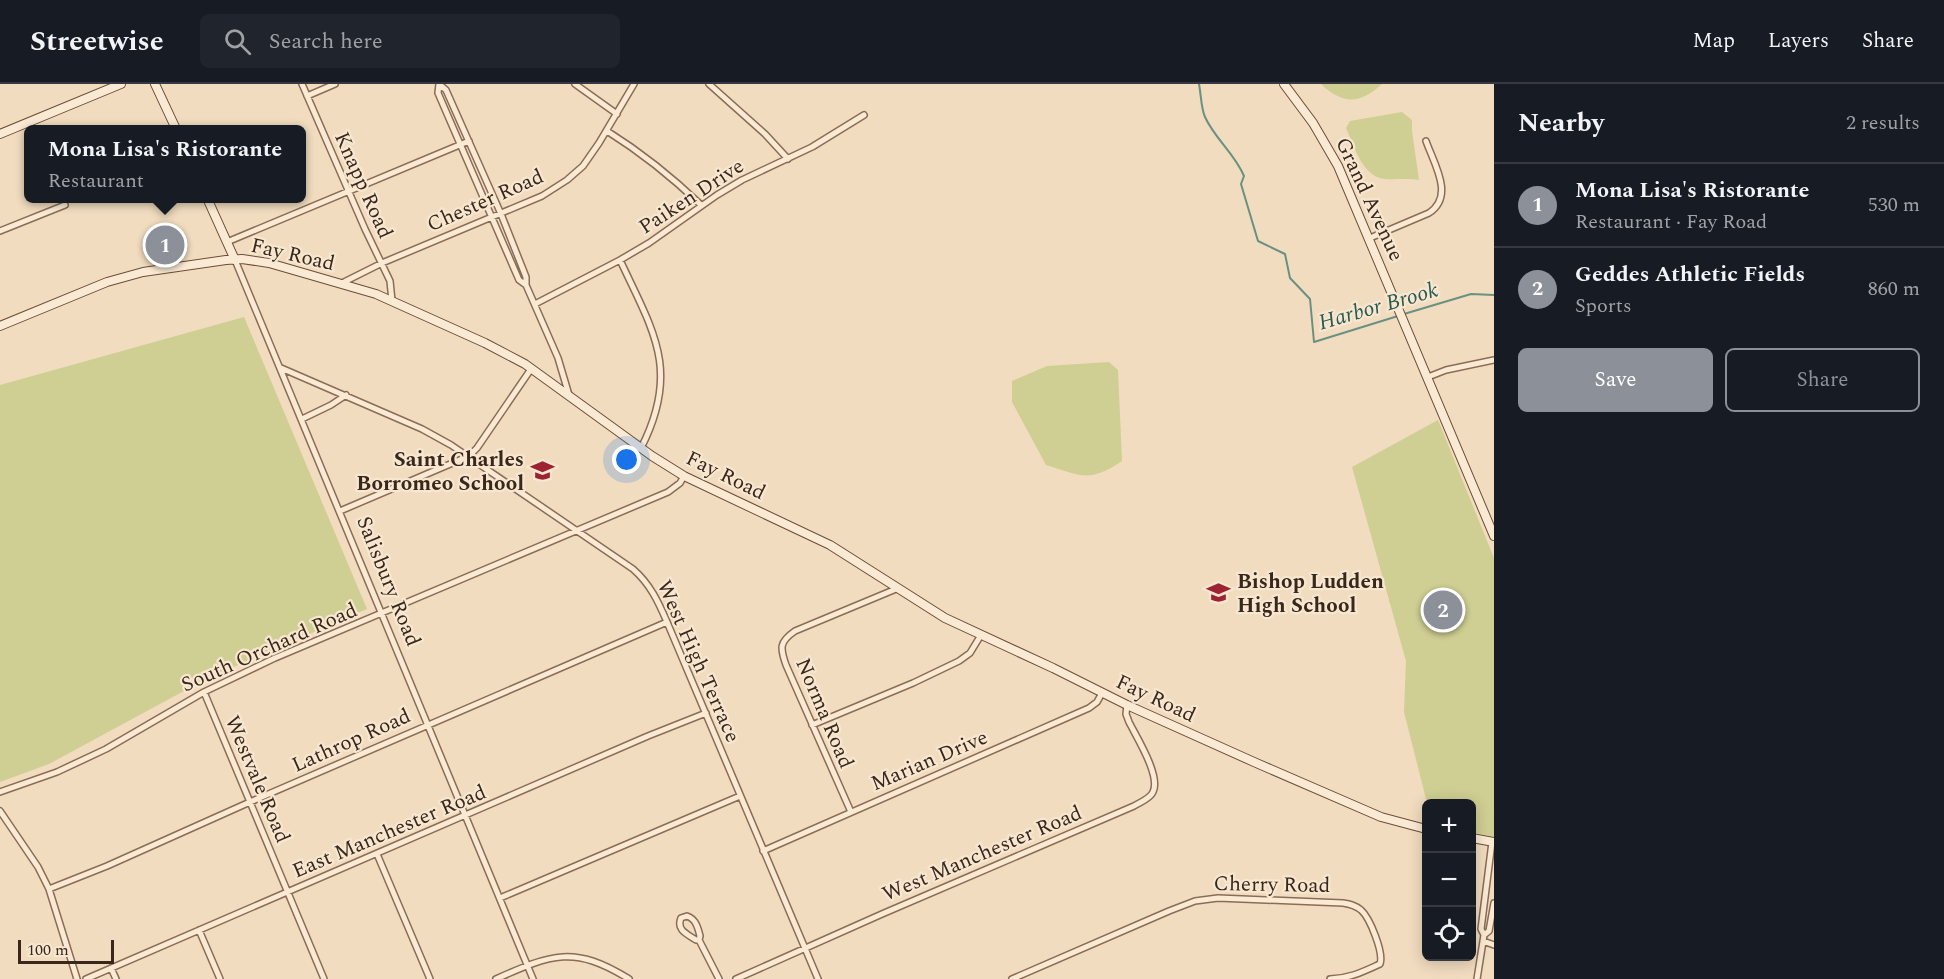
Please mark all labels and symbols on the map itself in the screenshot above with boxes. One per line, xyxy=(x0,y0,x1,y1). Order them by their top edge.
street label: Knapp Road xyxy=(325,127,401,244)
street label: Grand Avenue xyxy=(1326,132,1412,267)
street label: Paiken Drive xyxy=(632,151,751,243)
street label: Chester Road xyxy=(422,161,549,241)
pin: 1 xyxy=(146,222,184,268)
street label: Fay Road xyxy=(248,230,338,280)
water label: Harbor Brook xyxy=(1315,274,1442,339)
street label: Fay Road xyxy=(680,443,771,509)
place label: Saint Charles Borromeo School xyxy=(356,444,524,500)
your location xyxy=(612,445,641,474)
school or university icon: Saint Charles Borromeo School xyxy=(529,458,555,484)
street label: Salisbury Road xyxy=(347,511,429,651)
place label: Bishop Ludden High School xyxy=(1237,566,1384,622)
street label: West High Terrace xyxy=(648,575,748,748)
school or university icon: Bishop Ludden High School xyxy=(1206,580,1232,606)
pin: 2 xyxy=(1424,588,1462,632)
street label: South Orchard Road xyxy=(176,595,363,701)
street label: Norma Road xyxy=(786,653,862,774)
street label: Fay Road xyxy=(1110,666,1201,731)
street label: Lathrop Road xyxy=(287,700,416,781)
street label: Westvale Road xyxy=(216,711,298,848)
street label: Marian Drive xyxy=(866,722,993,800)
street label: East Manchester Road xyxy=(287,777,491,887)
street label: West Manchester Road xyxy=(877,797,1087,911)
street label: Cherry Road xyxy=(1213,868,1331,902)
scale bar xyxy=(18,937,114,964)

